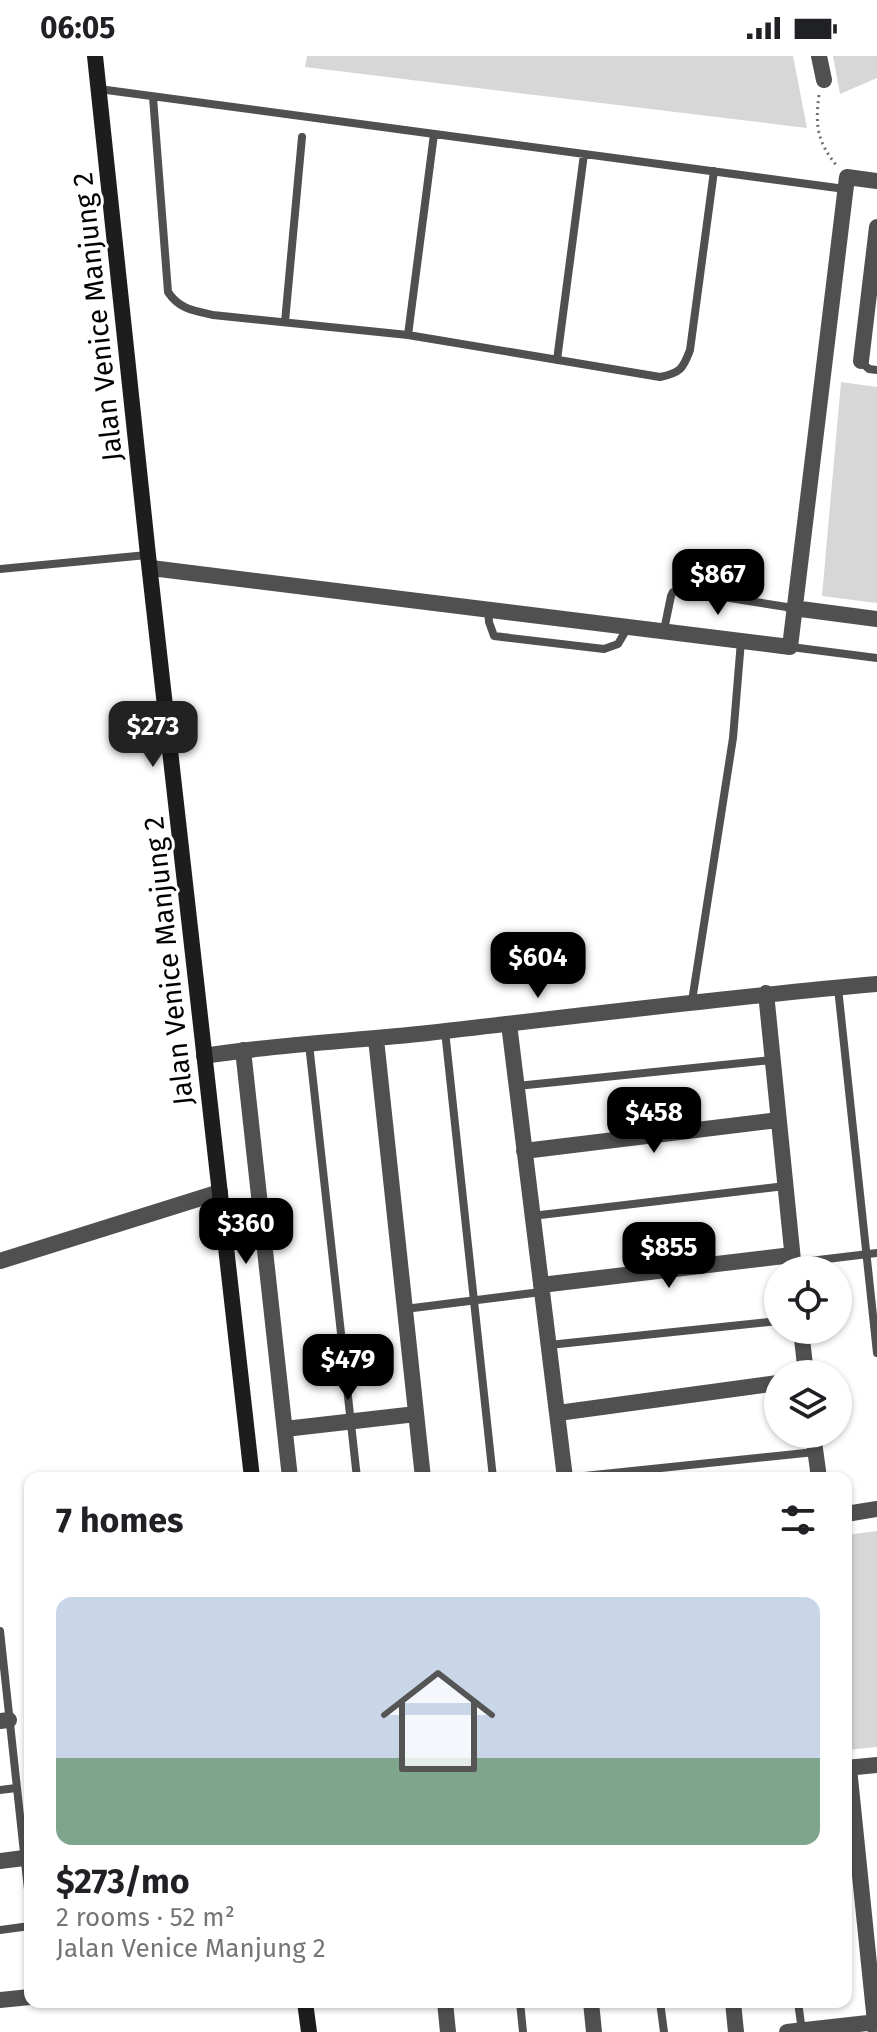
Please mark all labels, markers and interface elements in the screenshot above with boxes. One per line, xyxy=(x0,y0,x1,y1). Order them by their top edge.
text: 06:05 xyxy=(40,10,115,46)
street label: Jalan Venice Manjung 2 xyxy=(66,171,129,463)
pin: $867 xyxy=(671,549,765,617)
text: $867 xyxy=(690,559,746,590)
pin: $273 xyxy=(106,701,200,769)
text: $273 xyxy=(127,711,179,742)
street label: Jalan Venice Manjung 2 xyxy=(137,815,200,1107)
pin: $604 xyxy=(491,932,585,1000)
text: $604 xyxy=(509,942,567,973)
pin: $458 xyxy=(607,1087,701,1155)
text: $458 xyxy=(625,1097,683,1128)
pin: $360 xyxy=(199,1198,293,1266)
text: $360 xyxy=(217,1208,275,1239)
pin: $855 xyxy=(622,1222,716,1290)
text: $855 xyxy=(640,1232,698,1263)
map controls xyxy=(764,1256,852,1448)
button: locate xyxy=(764,1256,852,1344)
pin: $479 xyxy=(301,1334,395,1402)
text: $479 xyxy=(321,1344,375,1375)
button: layers xyxy=(764,1360,852,1448)
icon: filters xyxy=(776,1498,820,1542)
text: 7 homes xyxy=(56,1500,183,1541)
icon: home xyxy=(366,1649,510,1793)
text: $273/mo xyxy=(56,1861,189,1902)
text: 2 rooms · 52 m² xyxy=(56,1902,235,1933)
text: Jalan Venice Manjung 2 xyxy=(56,1933,326,1964)

